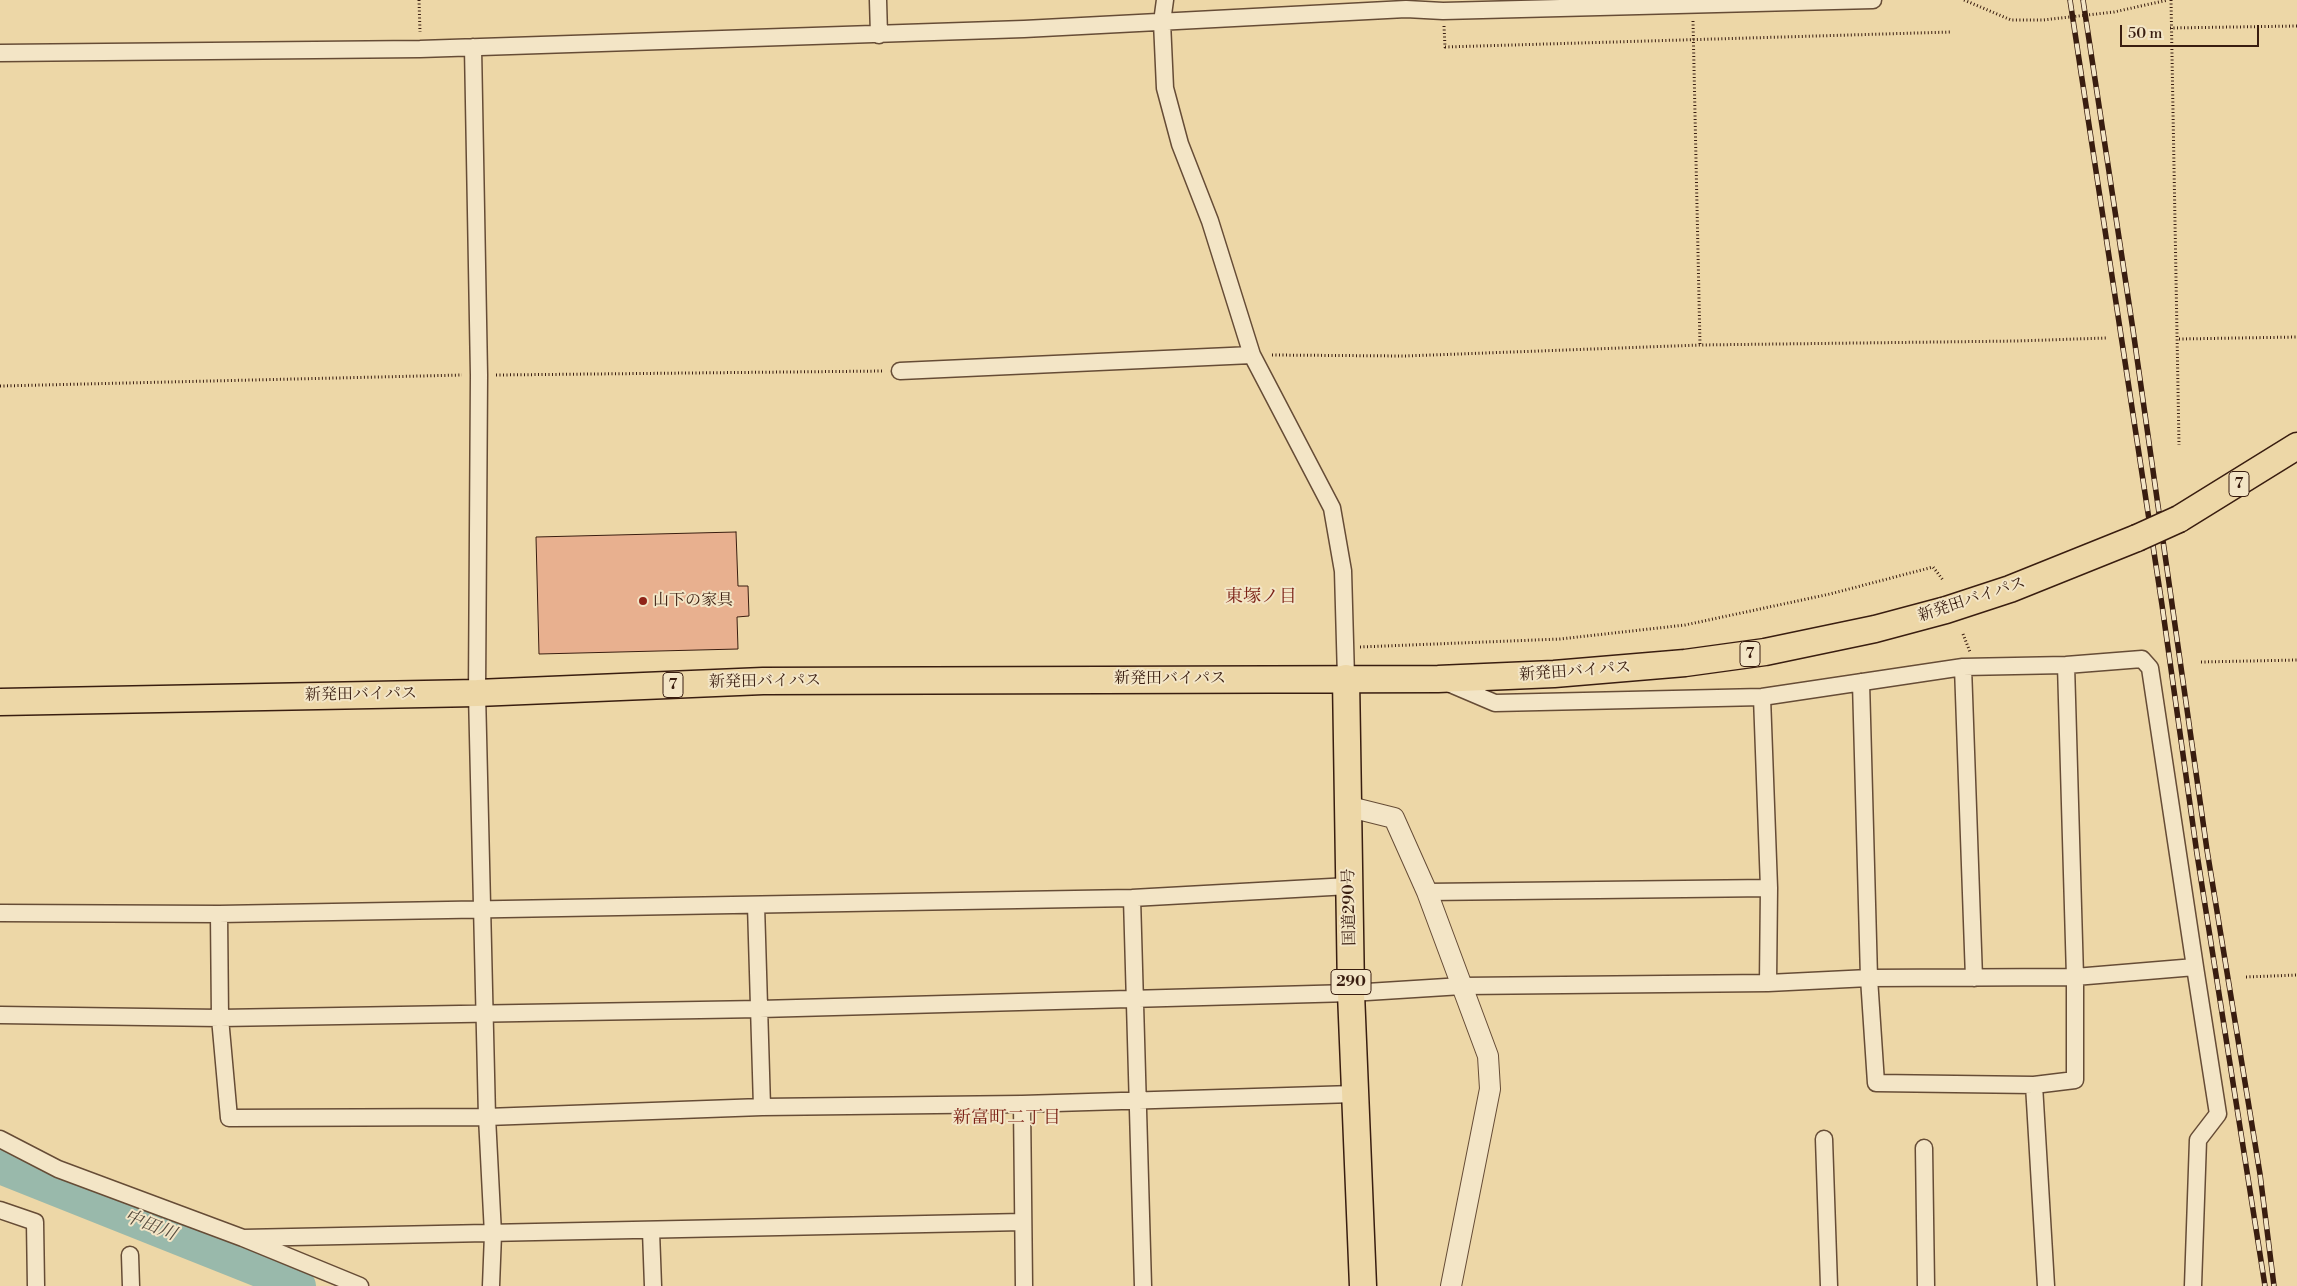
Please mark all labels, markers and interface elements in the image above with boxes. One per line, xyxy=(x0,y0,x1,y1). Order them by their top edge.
scale bar xyxy=(2122,15,2261,47)
text: 50 m xyxy=(2128,24,2162,43)
road number: 7 xyxy=(2229,472,2249,496)
street label: 新発田バイパス xyxy=(1916,574,2028,626)
district label: 東塚ノ目 xyxy=(1225,587,1297,609)
place label: 山下の家具 xyxy=(653,591,733,611)
marker: 山下の家具 xyxy=(637,595,649,607)
road number: 7 xyxy=(1740,642,1760,666)
street label: 新発田バイパス xyxy=(1518,659,1632,685)
street label: 新発田バイパス xyxy=(1114,669,1226,689)
street label: 新発田バイパス xyxy=(709,671,821,693)
road number: 7 xyxy=(663,672,683,698)
street label: 新発田バイパス xyxy=(305,684,417,706)
street label: 国道290号 xyxy=(1340,868,1360,946)
road number: 290 xyxy=(1331,970,1371,994)
district label: 新富町二丁目 xyxy=(953,1108,1061,1130)
water label: 中田川 xyxy=(121,1206,179,1246)

